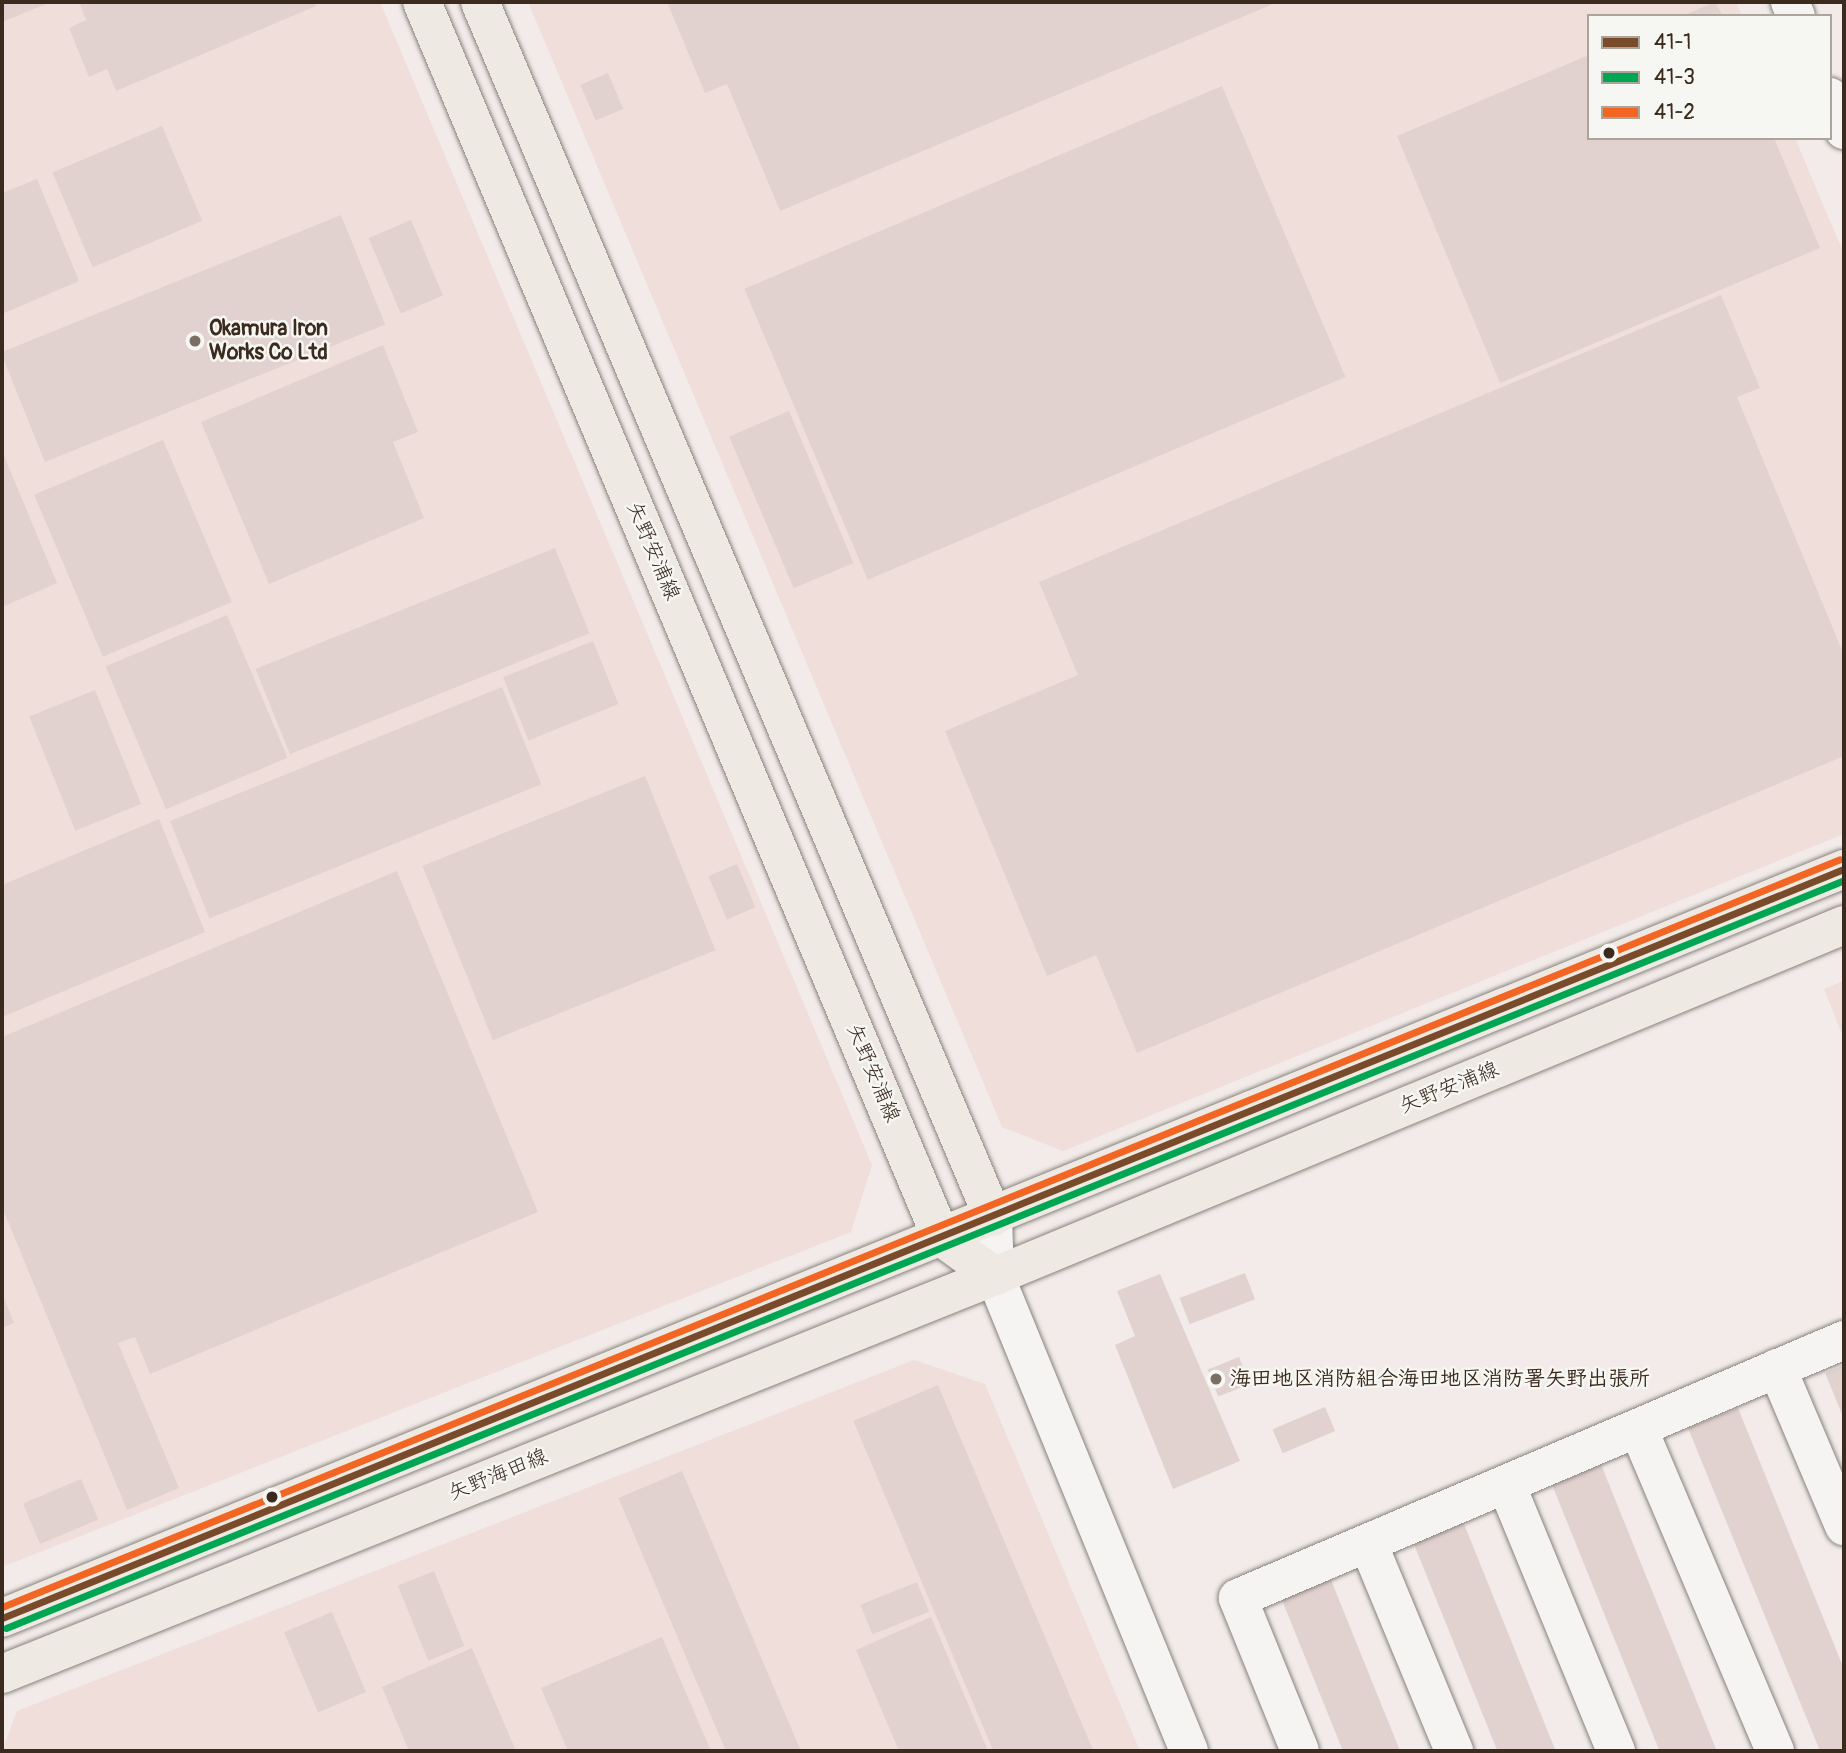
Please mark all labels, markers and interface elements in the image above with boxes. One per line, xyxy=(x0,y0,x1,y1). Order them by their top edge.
legend xyxy=(1587,14,1832,140)
text: 41-1 xyxy=(1654,29,1692,56)
text: 41-3 xyxy=(1654,64,1695,91)
text: 41-2 xyxy=(1654,99,1695,126)
place label: Okamura Iron Works Co Ltd xyxy=(209,316,328,366)
marker: Okamura Iron Works Co Ltd xyxy=(187,333,203,349)
street label: 矢野安浦線 xyxy=(621,498,685,604)
unlabelled marker xyxy=(1602,946,1616,960)
street label: 矢野安浦線 xyxy=(841,1020,905,1126)
street label: 矢野安浦線 xyxy=(1396,1057,1502,1119)
place label: 海田地区消防組合海田地区消防署矢野出張所 xyxy=(1230,1366,1650,1392)
marker: 海田地区消防組合海田地区消防署矢野出張所 xyxy=(1208,1371,1224,1387)
street label: 矢野海田線 xyxy=(445,1444,551,1506)
unlabelled marker xyxy=(265,1490,279,1504)

